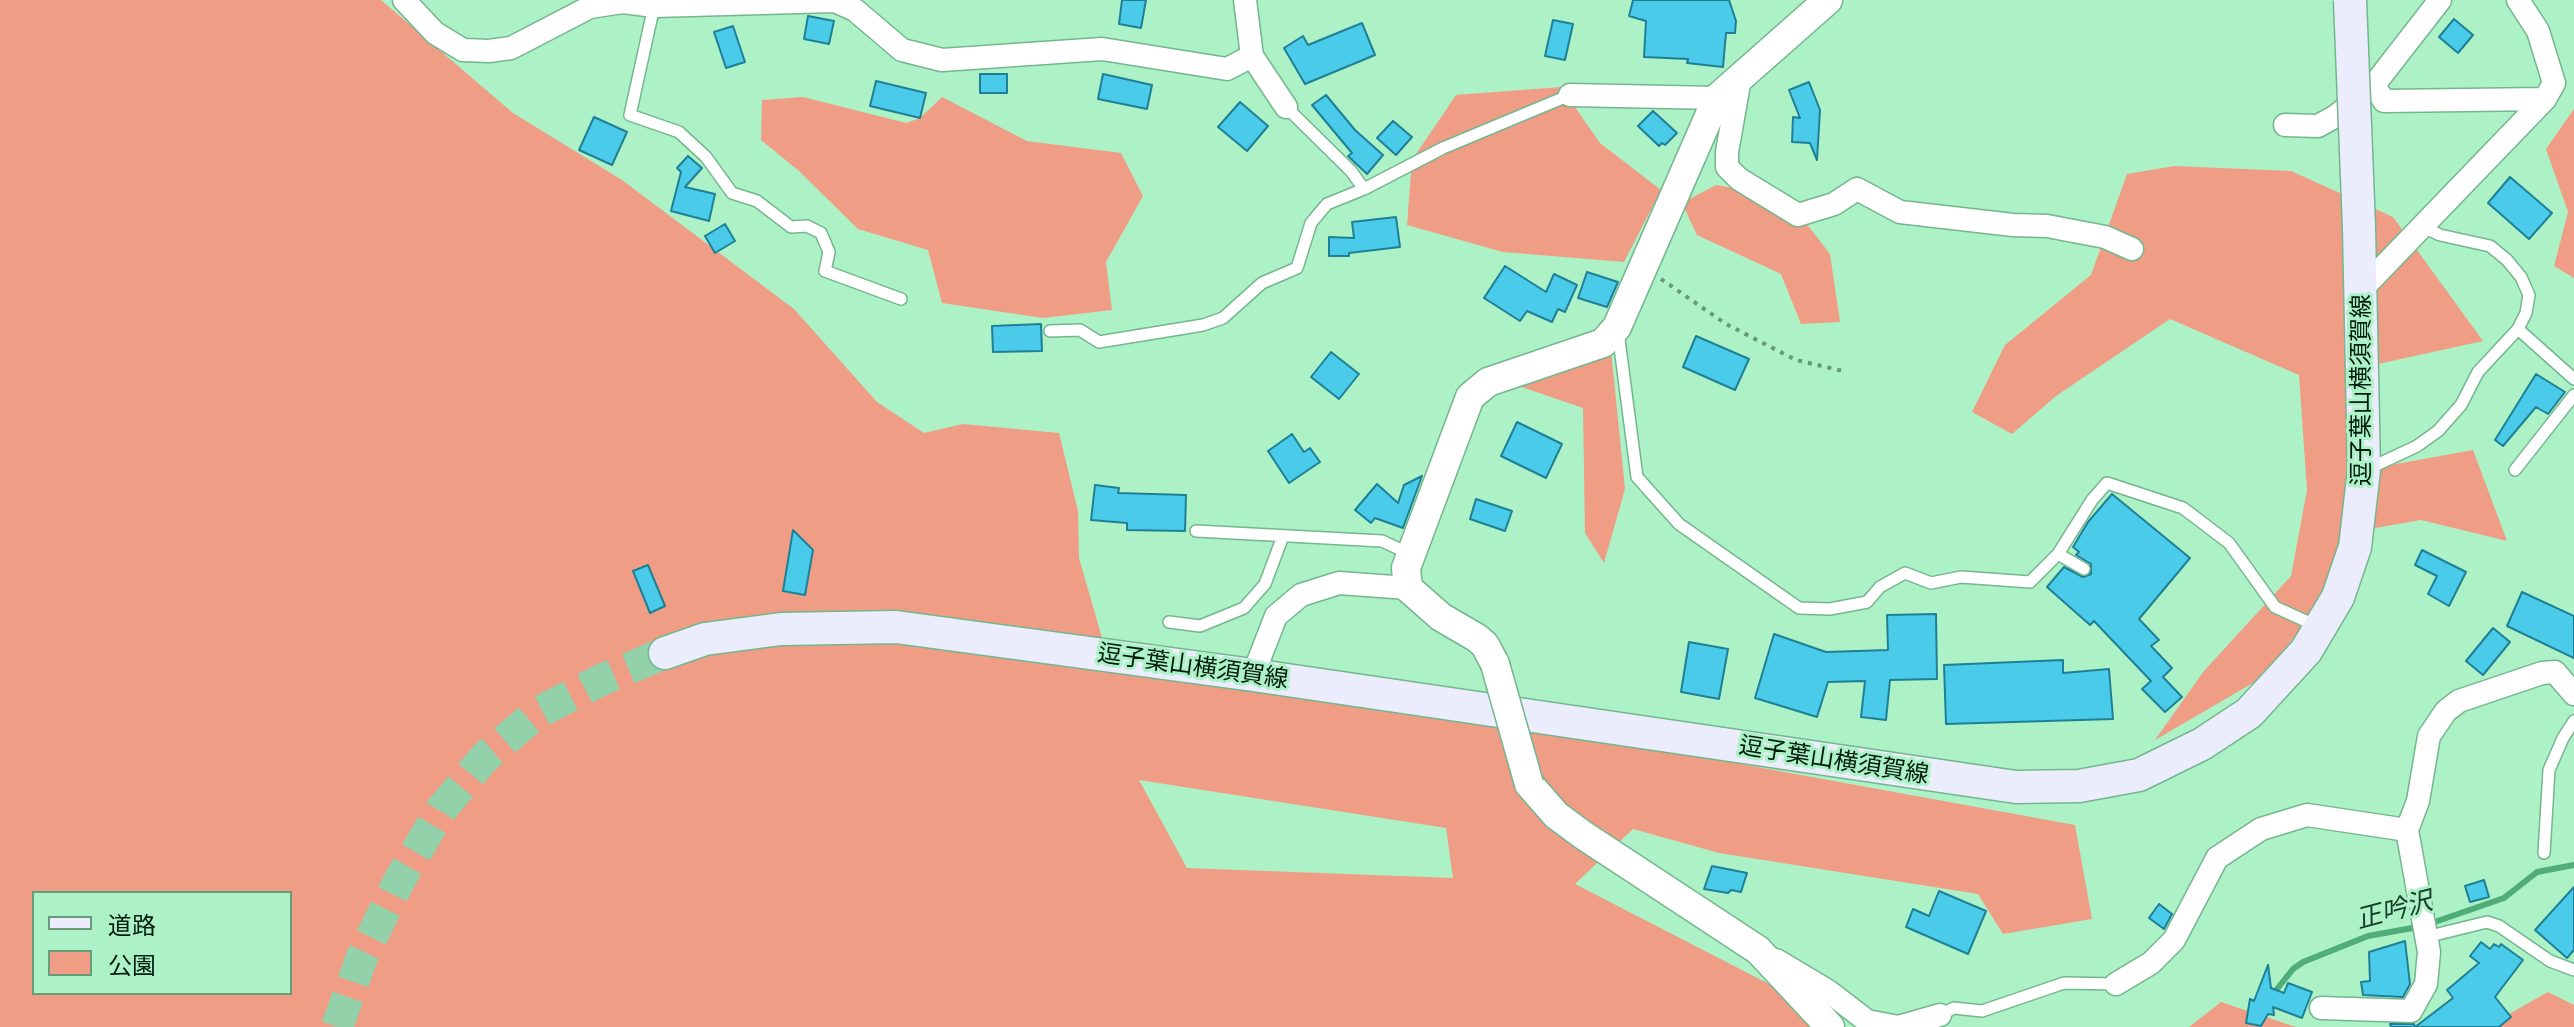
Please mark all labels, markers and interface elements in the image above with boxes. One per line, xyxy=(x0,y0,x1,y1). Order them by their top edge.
street label: 逗子葉山横須賀線 xyxy=(2347,294,2375,486)
street label: 逗子葉山横須賀線 xyxy=(1096,638,1290,694)
street label: 逗子葉山横須賀線 xyxy=(1737,731,1931,789)
water label: 正吟沢 xyxy=(2352,885,2436,935)
legend xyxy=(32,891,292,995)
text: 道路 xyxy=(108,910,156,939)
text: 公園 xyxy=(108,950,156,979)

